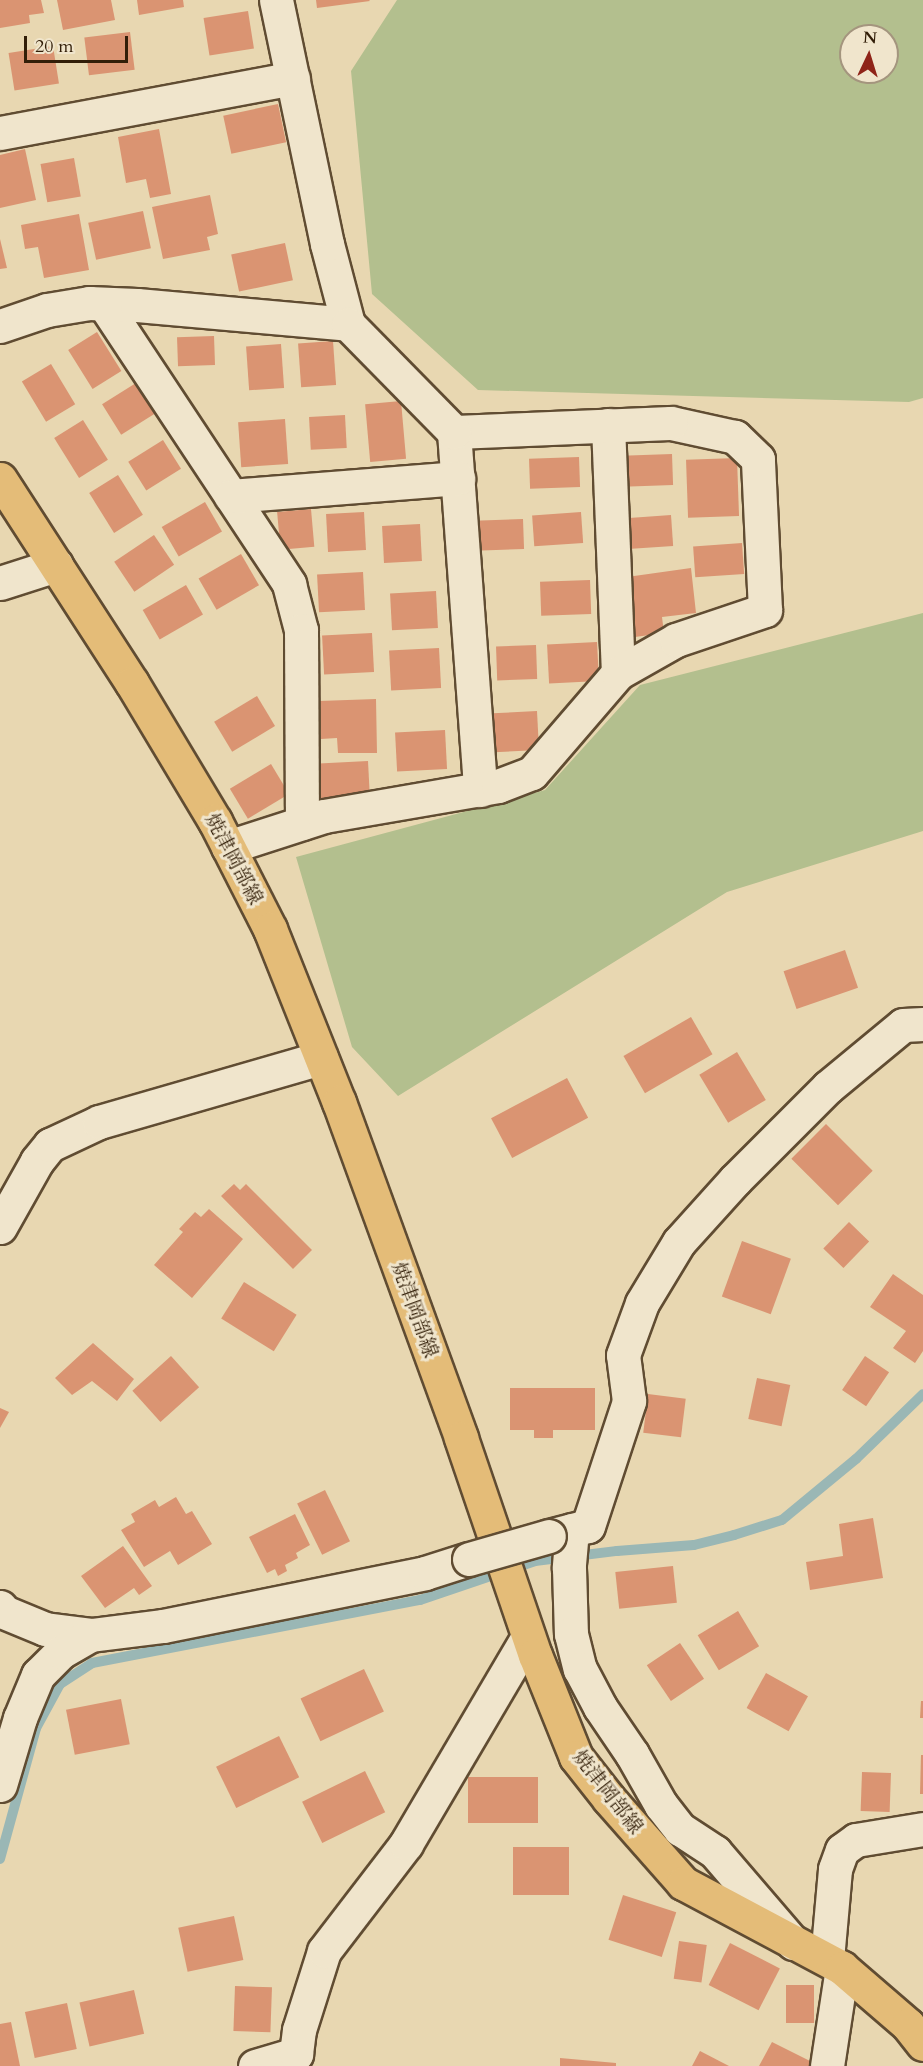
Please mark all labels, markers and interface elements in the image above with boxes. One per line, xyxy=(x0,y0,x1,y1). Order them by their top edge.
scale bar xyxy=(27,24,130,62)
north arrow xyxy=(839,24,899,84)
text: N xyxy=(862,27,878,49)
text: 20 m xyxy=(35,34,74,59)
street label: 焼津岡部線 xyxy=(200,809,268,909)
street label: 焼津岡部線 xyxy=(387,1259,443,1361)
street label: 焼津岡部線 xyxy=(568,1745,648,1839)

